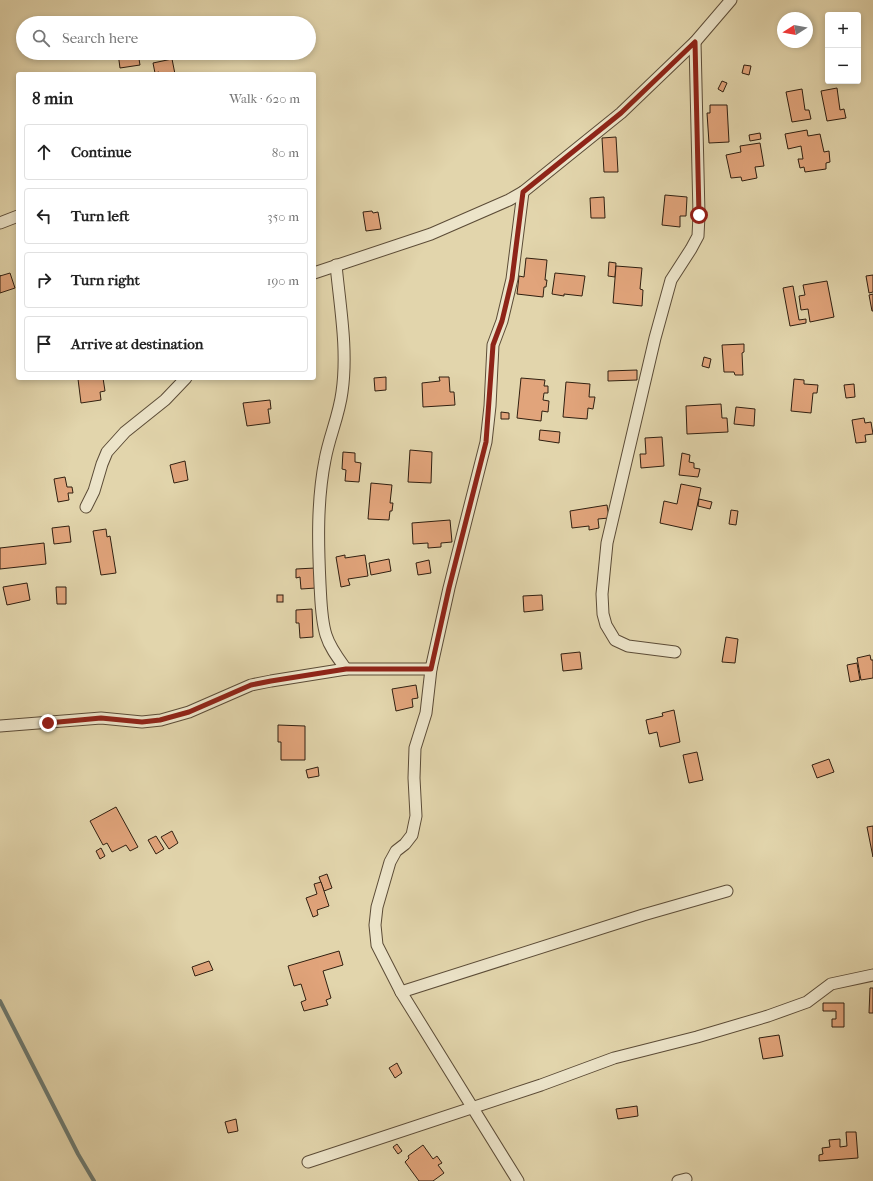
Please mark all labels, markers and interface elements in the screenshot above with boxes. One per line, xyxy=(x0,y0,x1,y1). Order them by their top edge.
north arrow xyxy=(777,12,813,48)
map controls xyxy=(825,12,861,84)
button: + xyxy=(825,12,861,48)
search box xyxy=(16,16,316,60)
icon: search xyxy=(30,27,52,49)
text: Search here xyxy=(62,29,138,47)
button: − xyxy=(825,48,861,84)
text: 8 min xyxy=(32,88,73,108)
text: Walk · 620 m xyxy=(229,91,300,106)
icon: ahead xyxy=(33,141,55,163)
text: Continue xyxy=(71,143,131,161)
text: 80 m xyxy=(272,145,299,160)
icon: left xyxy=(33,205,55,227)
route start xyxy=(690,206,708,224)
text: Turn left xyxy=(71,207,129,225)
text: 350 m xyxy=(267,209,299,224)
icon: right xyxy=(33,269,55,291)
text: Turn right xyxy=(71,271,140,289)
text: 190 m xyxy=(267,273,299,288)
icon: arrive xyxy=(33,333,55,355)
text: Arrive at destination xyxy=(71,335,203,353)
route end xyxy=(39,714,57,732)

